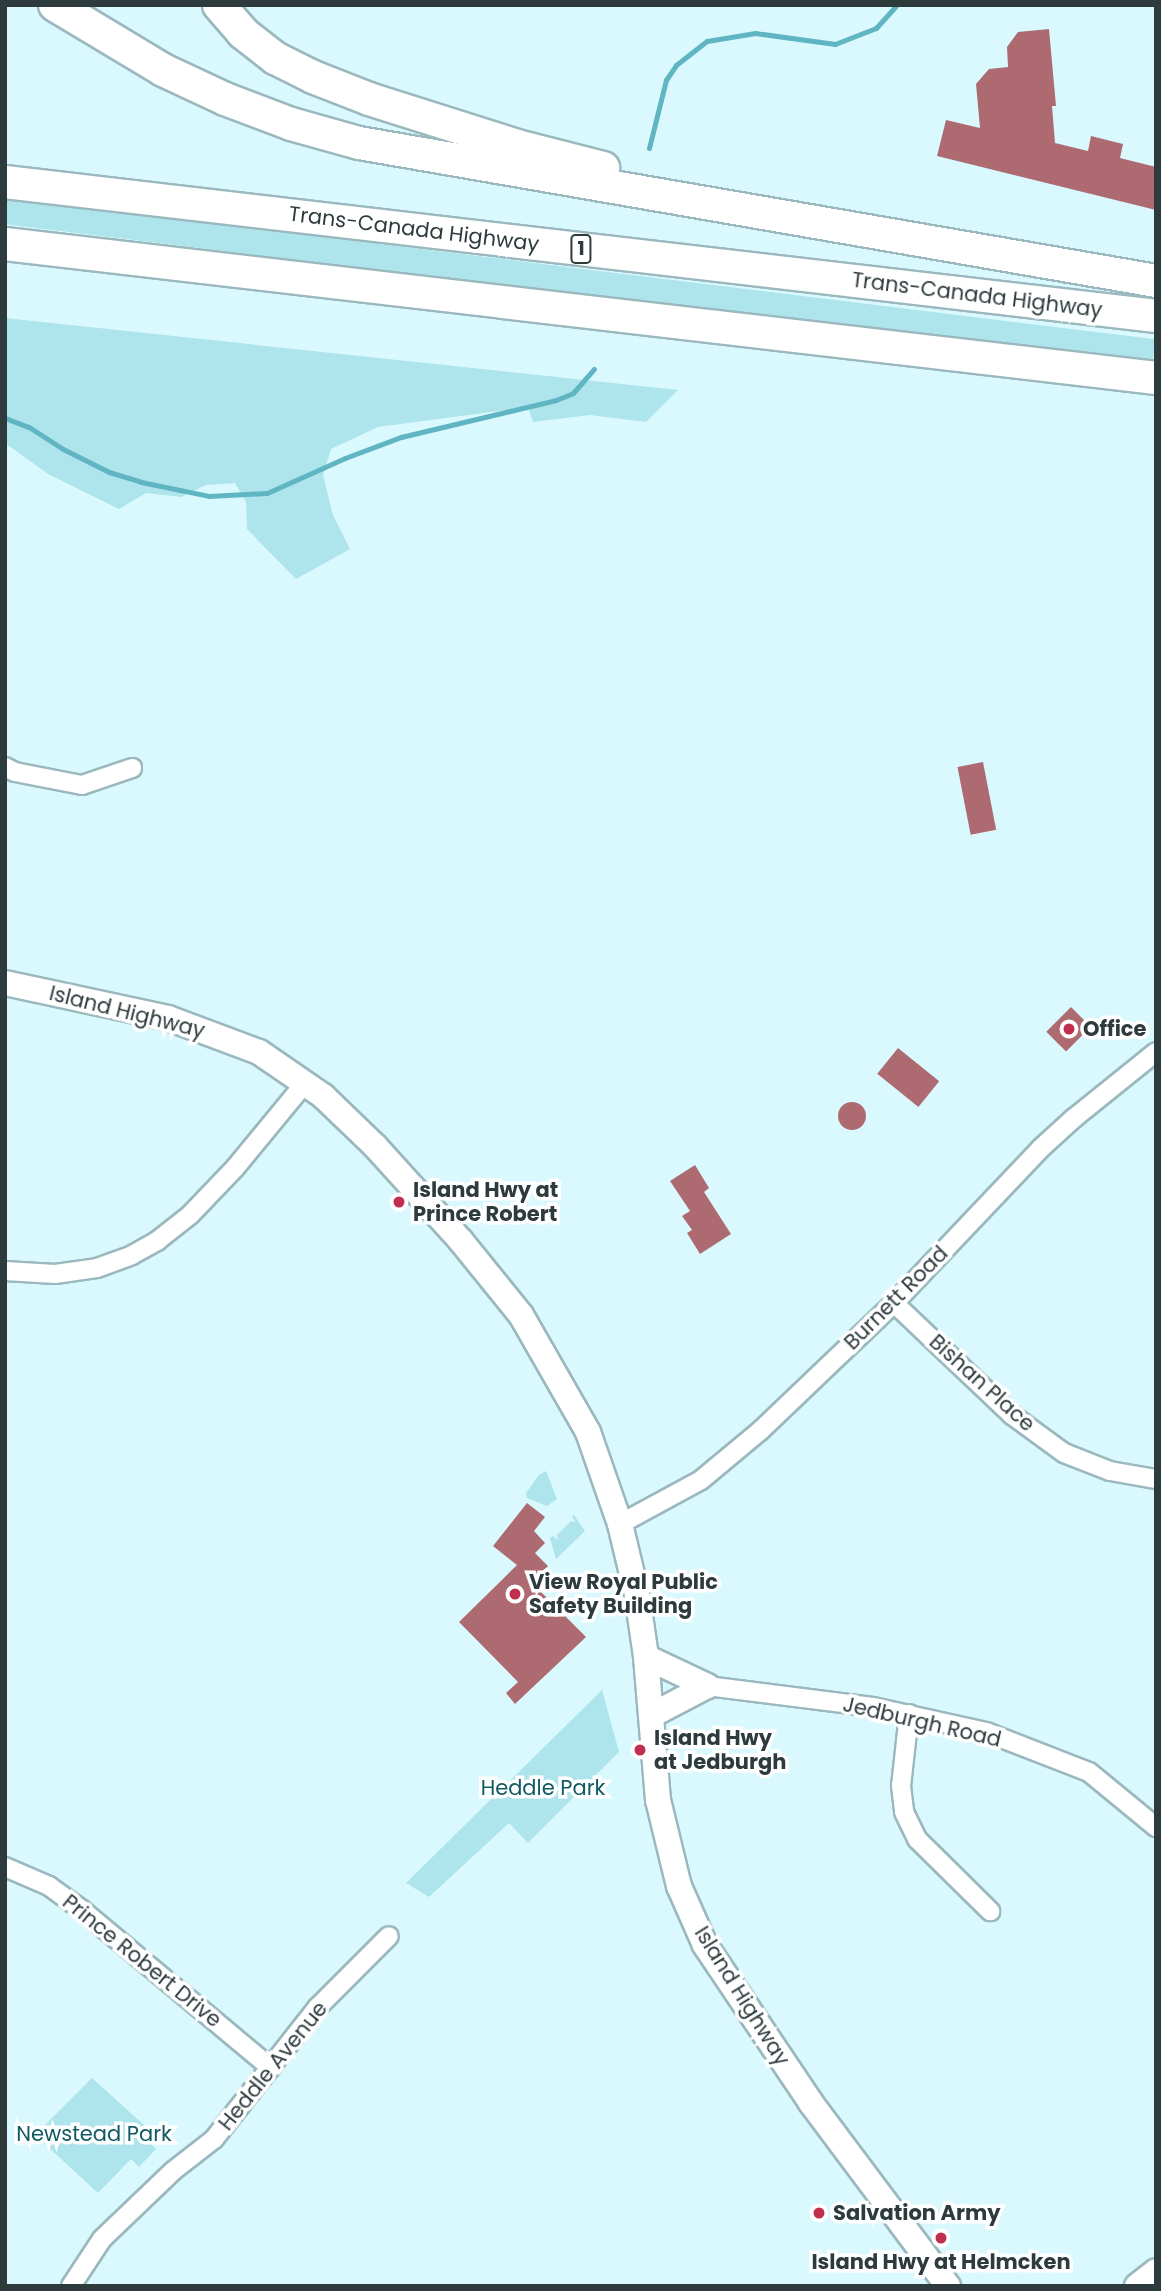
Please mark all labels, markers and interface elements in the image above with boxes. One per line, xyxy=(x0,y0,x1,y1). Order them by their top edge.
street label: Trans-Canada Highway xyxy=(287,201,541,257)
road number: 1 xyxy=(569,233,593,264)
street label: Trans-Canada Highway xyxy=(850,267,1104,323)
street label: Island Highway xyxy=(47,981,207,1043)
place label: Office xyxy=(1083,1016,1146,1042)
marker: Office xyxy=(1061,1021,1077,1037)
place label: Island Hwy at Prince Robert xyxy=(413,1177,558,1227)
marker: Island Hwy at Prince Robert xyxy=(391,1194,407,1210)
street label: Burnett Road xyxy=(839,1241,953,1355)
street label: Bishan Place xyxy=(924,1329,1040,1437)
place label: View Royal Public Safety Building xyxy=(529,1569,718,1619)
marker: View Royal Public Safety Building xyxy=(507,1586,523,1602)
street label: Jedburgh Road xyxy=(840,1692,1004,1752)
place label: Island Hwy at Jedburgh xyxy=(654,1725,786,1775)
marker: Island Hwy at Jedburgh xyxy=(632,1742,648,1758)
park label: Heddle Park xyxy=(481,1775,605,1801)
street label: Prince Robert Drive xyxy=(57,1889,227,2033)
street label: Island Highway xyxy=(689,1922,795,2070)
street label: Heddle Avenue xyxy=(213,1996,333,2136)
park label: Newstead Park xyxy=(16,2121,172,2147)
place label: Salvation Army xyxy=(833,2200,1000,2226)
marker: Salvation Army xyxy=(811,2205,827,2221)
marker: Island Hwy at Helmcken xyxy=(933,2230,949,2246)
place label: Island Hwy at Helmcken xyxy=(811,2249,1071,2275)

